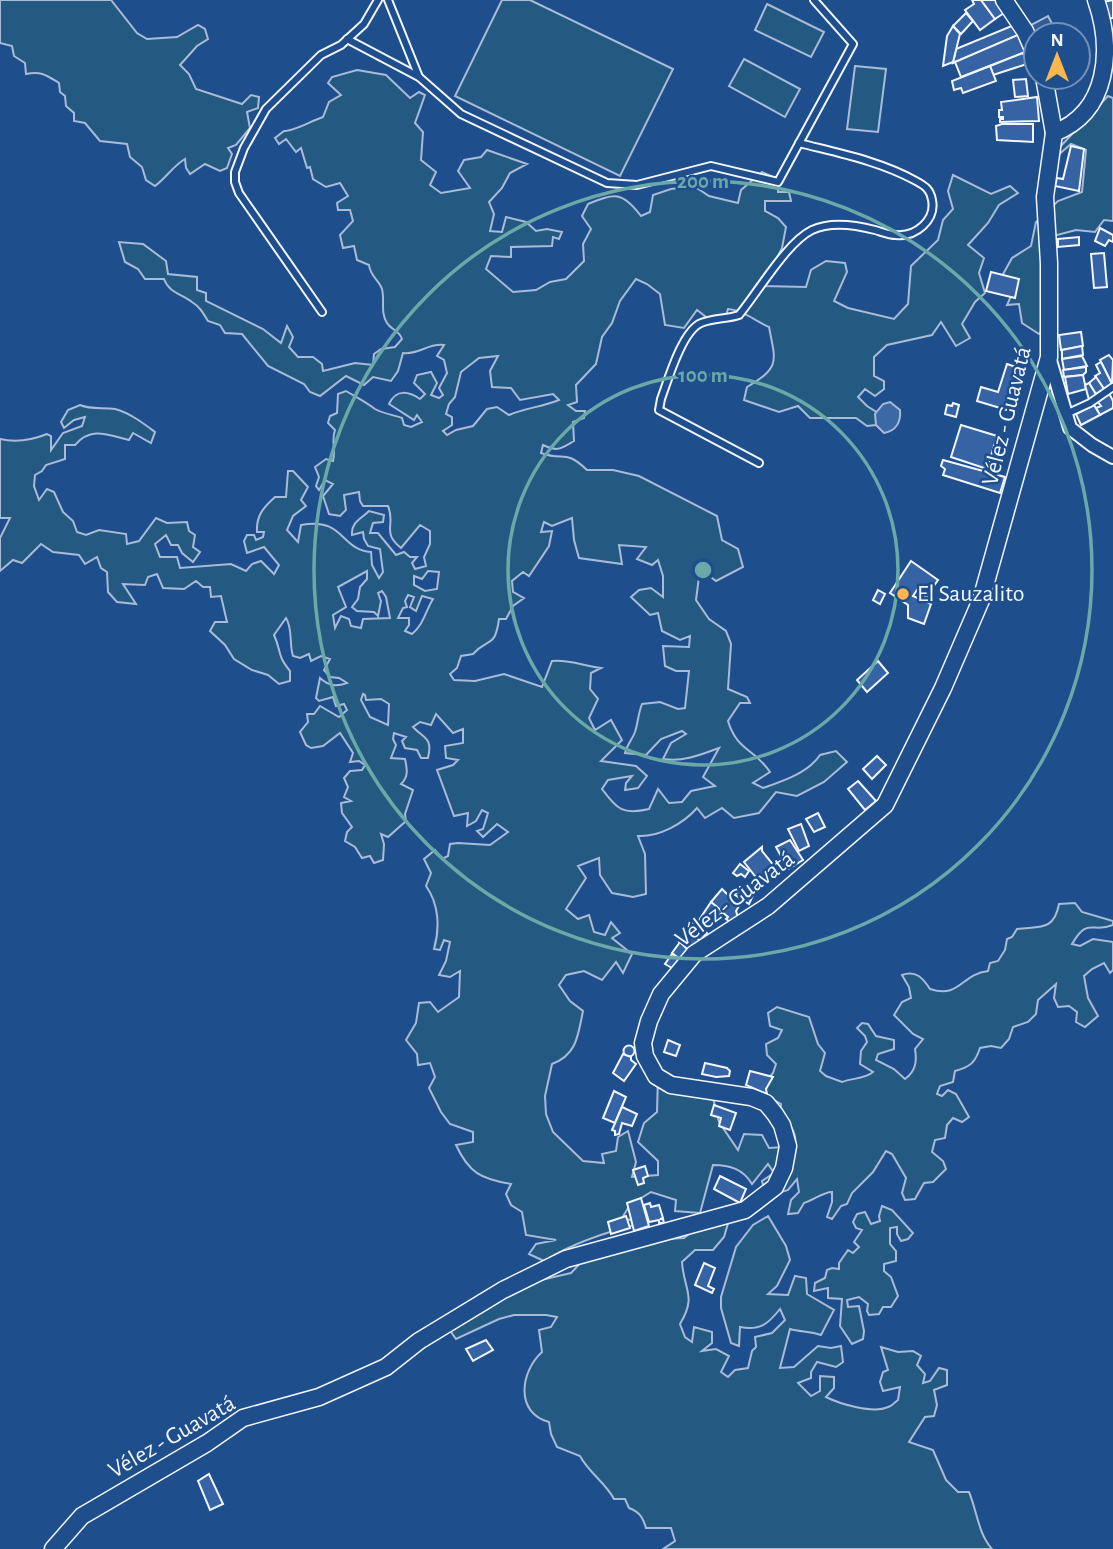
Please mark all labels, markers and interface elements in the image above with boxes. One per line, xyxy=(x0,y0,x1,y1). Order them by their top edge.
north arrow xyxy=(1022,21,1092,91)
text: N xyxy=(1050,31,1064,50)
text: 200 m xyxy=(677,171,729,192)
street label: Vélez - Guavatá xyxy=(978,344,1036,488)
text: 100 m xyxy=(678,365,728,386)
centre of rings xyxy=(691,558,715,582)
place label: El Sauzalito xyxy=(917,582,1024,606)
marker: El Sauzalito xyxy=(895,586,911,602)
street label: Vélez - Guavatá xyxy=(671,847,799,951)
street label: Vélez - Guavatá xyxy=(104,1391,240,1483)

